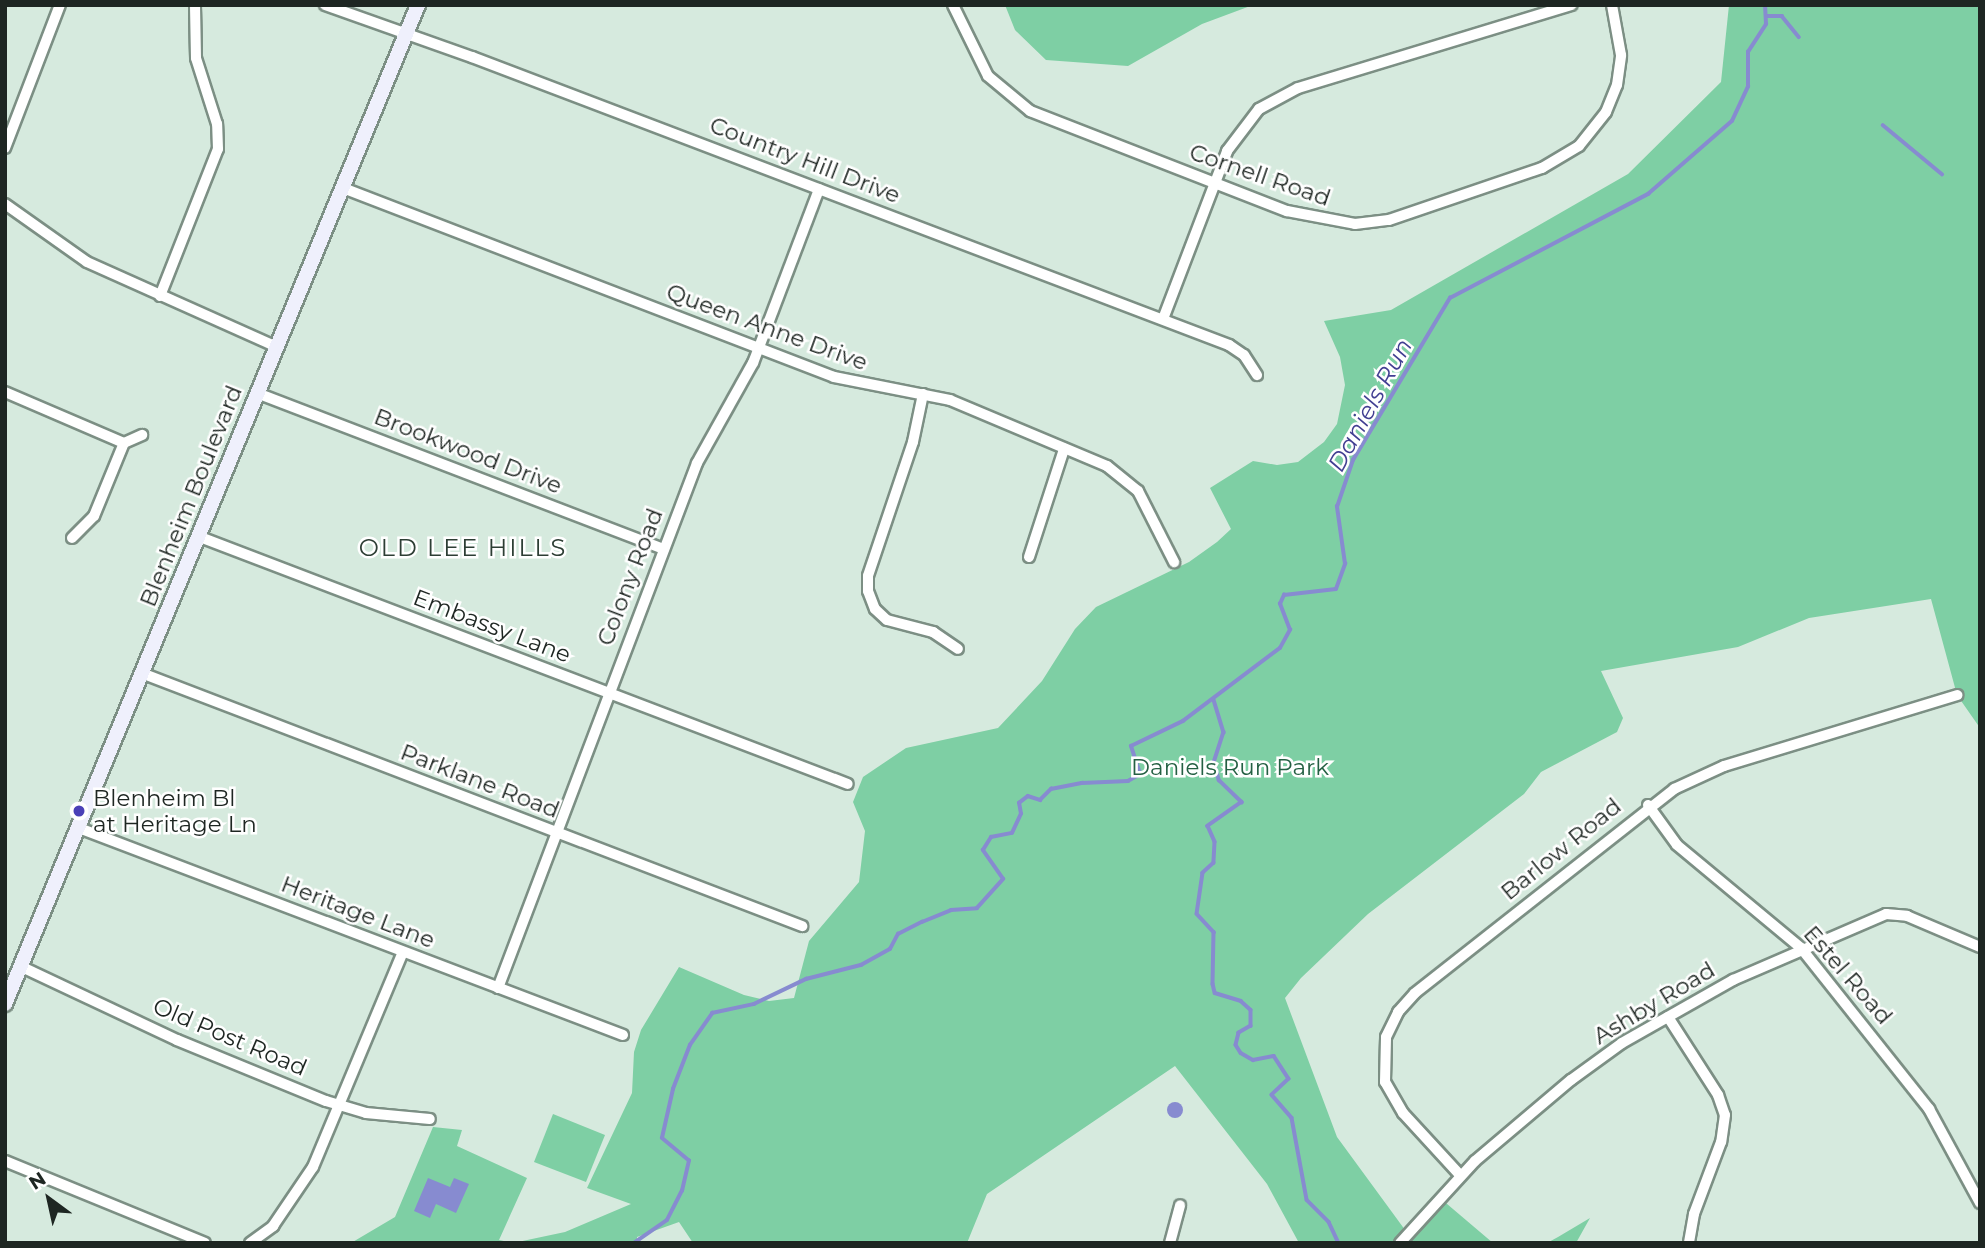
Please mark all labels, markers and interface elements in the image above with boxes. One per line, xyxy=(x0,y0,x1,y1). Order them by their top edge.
street label: Country Hill Drive xyxy=(706,111,904,209)
street label: Cornell Road xyxy=(1186,138,1334,212)
street label: Queen Anne Drive xyxy=(663,278,871,376)
water label: Daniels Run xyxy=(1322,334,1418,476)
street label: Blenheim Boulevard xyxy=(134,381,248,611)
street label: Brookwood Drive xyxy=(370,402,566,500)
street label: Colony Road xyxy=(591,505,669,649)
district label: OLD LEE HILLS xyxy=(360,534,566,562)
street label: Embassy Lane xyxy=(409,583,575,669)
street label: Parklane Road xyxy=(397,738,563,824)
park label: Daniels Run Park xyxy=(1131,753,1329,781)
place label: Blenheim Bl at Heritage Ln xyxy=(93,784,257,838)
street label: Barlow Road xyxy=(1495,792,1627,906)
marker: Blenheim Bl at Heritage Ln xyxy=(71,803,87,819)
street label: Heritage Lane xyxy=(277,870,439,954)
street label: Estel Road xyxy=(1798,920,1898,1030)
street label: Ashby Road xyxy=(1588,956,1720,1050)
street label: Old Post Road xyxy=(149,992,311,1082)
north arrow xyxy=(14,1164,84,1234)
text: N xyxy=(25,1167,50,1195)

